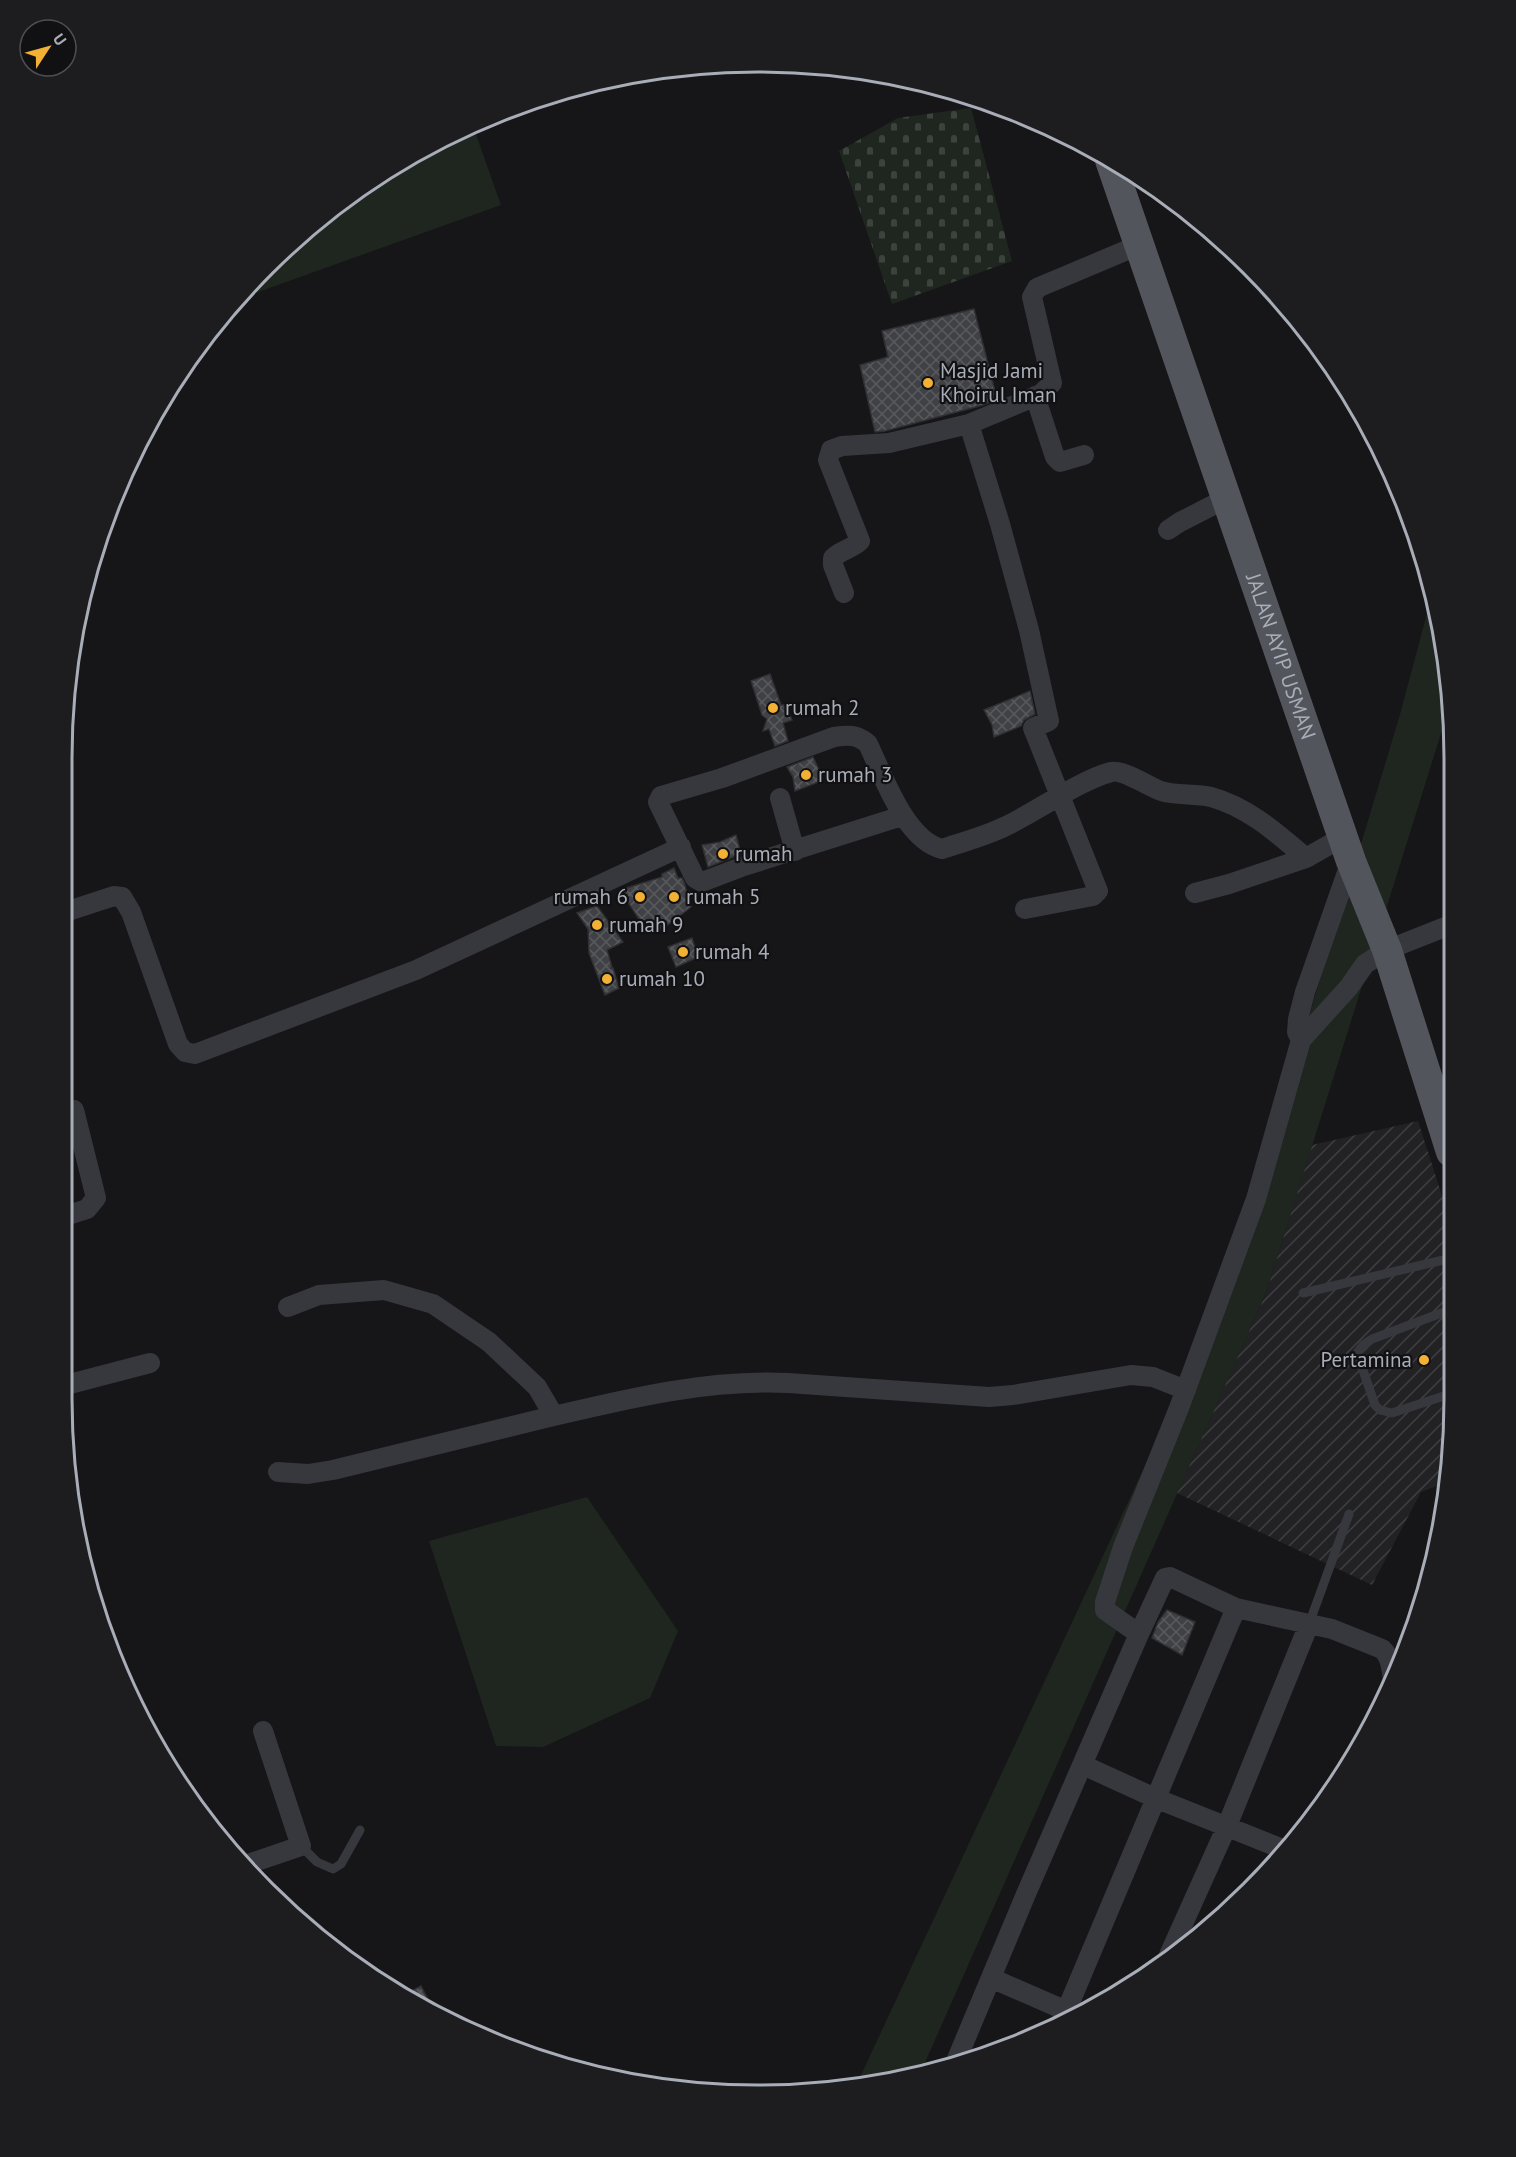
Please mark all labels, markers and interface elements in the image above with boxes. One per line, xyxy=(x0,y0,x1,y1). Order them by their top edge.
north arrow xyxy=(18,18,78,78)
text: U xyxy=(49,29,71,49)
place label: Masjid Jami Khoirul Iman xyxy=(940,357,1056,408)
marker: Masjid Jami Khoirul Iman xyxy=(921,376,935,390)
street label: JALAN AYIP USMAN xyxy=(1240,569,1322,743)
place label: rumah 2 xyxy=(785,694,859,721)
marker: rumah 2 xyxy=(766,701,780,715)
place label: rumah 3 xyxy=(818,761,892,788)
marker: rumah 3 xyxy=(799,768,813,782)
place label: rumah xyxy=(735,840,792,867)
marker: rumah xyxy=(716,847,730,861)
place label: rumah 6 xyxy=(554,883,628,910)
place label: rumah 5 xyxy=(686,883,760,910)
marker: rumah 6 xyxy=(633,890,647,904)
marker: rumah 5 xyxy=(667,890,681,904)
place label: rumah 9 xyxy=(609,911,683,938)
marker: rumah 9 xyxy=(590,918,604,932)
place label: rumah 4 xyxy=(695,938,769,965)
marker: rumah 4 xyxy=(676,945,690,959)
place label: rumah 10 xyxy=(619,965,705,992)
marker: rumah 10 xyxy=(600,972,614,986)
place label: Pertamina xyxy=(1320,1346,1412,1373)
marker: Pertamina xyxy=(1417,1353,1431,1367)

